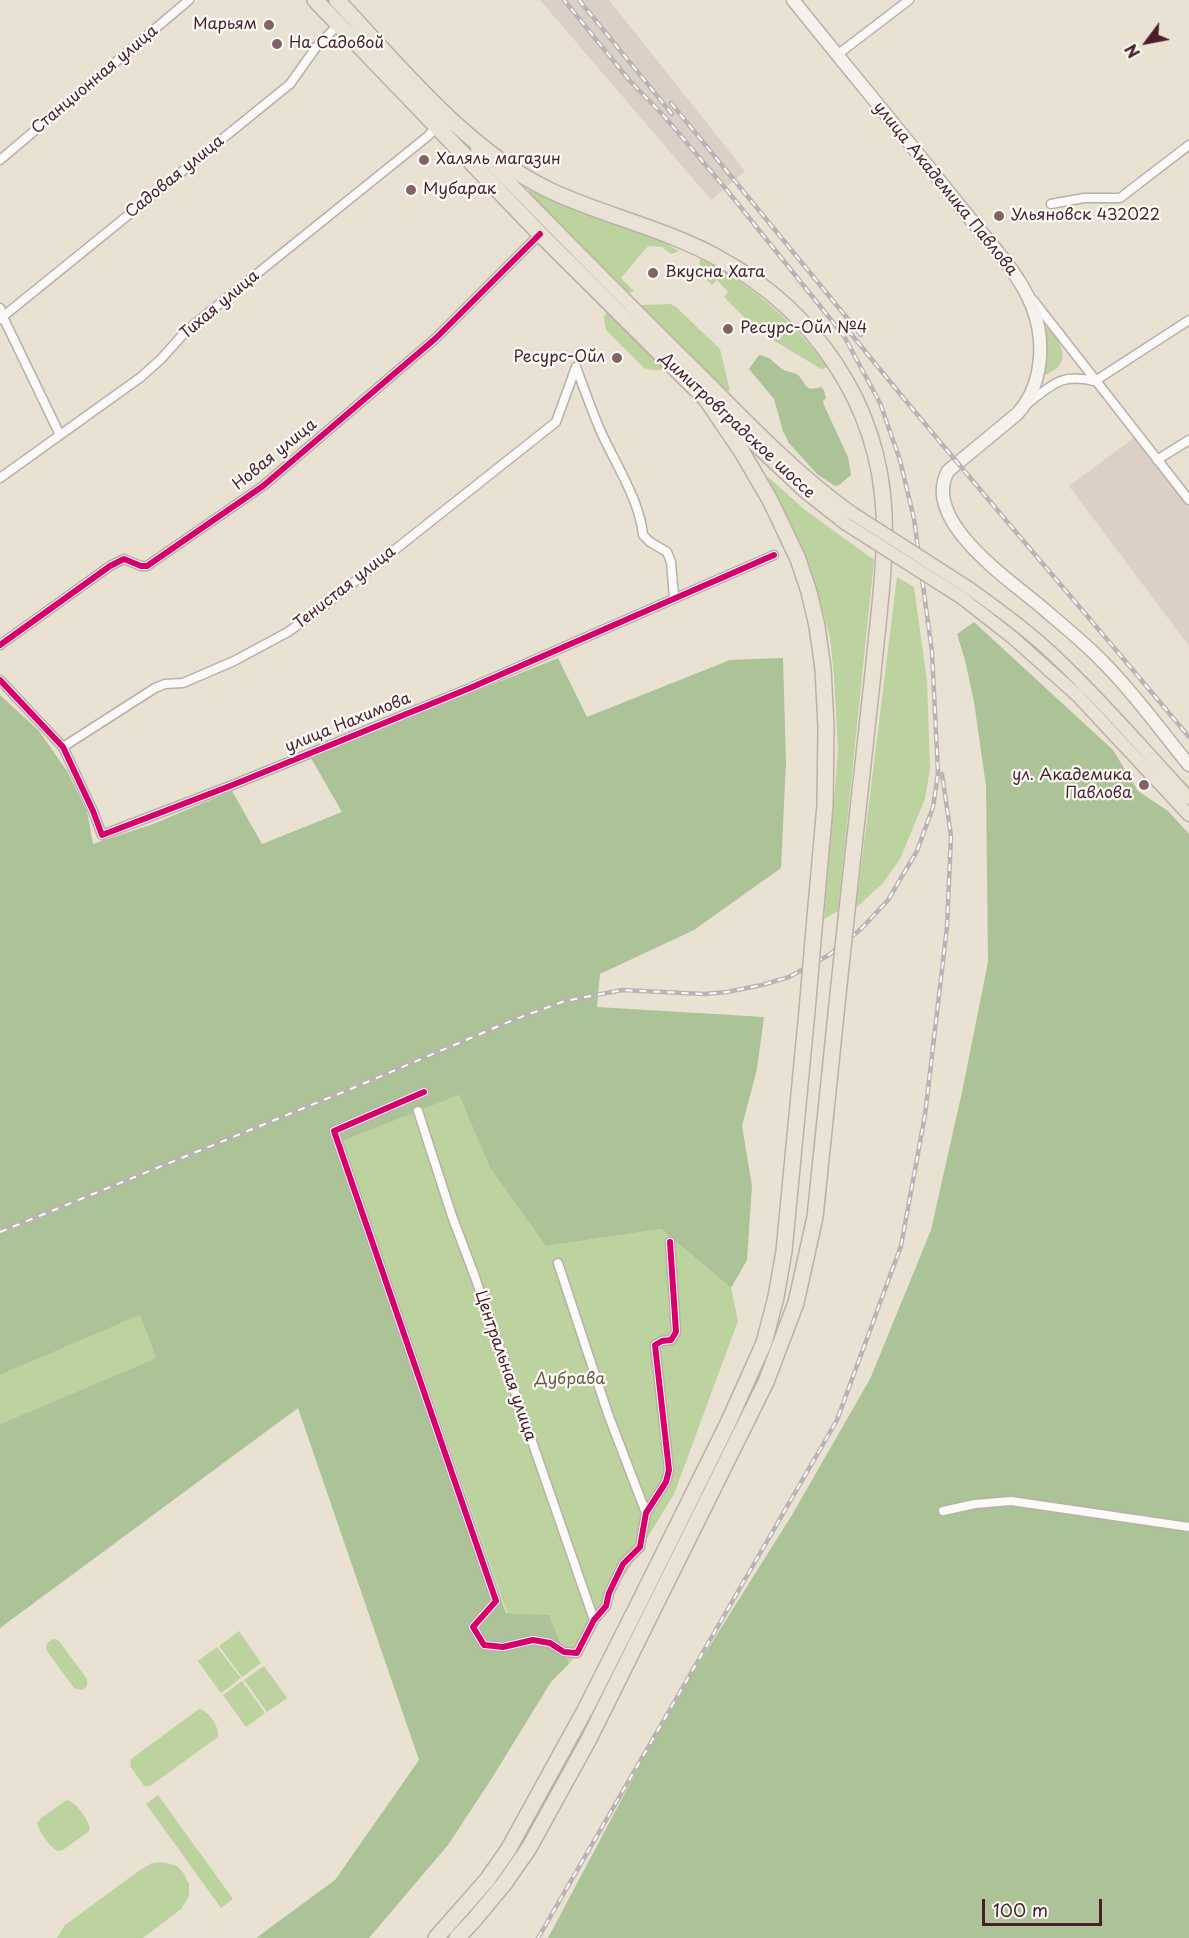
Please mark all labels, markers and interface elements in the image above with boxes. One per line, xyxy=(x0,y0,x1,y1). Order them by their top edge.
north arrow xyxy=(1117,12,1177,72)
place label: Марьям xyxy=(193,15,257,35)
marker: Марьям xyxy=(262,18,276,32)
street label: Станционная улица xyxy=(28,22,162,138)
place label: На Садовой xyxy=(289,34,384,54)
marker: На Садовой xyxy=(270,37,284,51)
text: N xyxy=(1118,40,1145,63)
street label: улица Академика Павлова xyxy=(869,98,1021,280)
street label: Садовая улица xyxy=(122,132,228,222)
place label: Халяль магазин xyxy=(436,150,561,170)
marker: Халяль магазин xyxy=(417,153,431,167)
place label: Мубарак xyxy=(423,180,496,200)
marker: Мубарак xyxy=(404,183,418,197)
place label: Ульяновск 432022 xyxy=(1011,206,1160,226)
marker: Ульяновск 432022 xyxy=(992,209,1006,223)
place label: Вкусна Хата xyxy=(665,263,765,283)
street label: Тихая улица xyxy=(177,266,263,344)
marker: Вкусна Хата xyxy=(646,266,660,280)
place label: Ресурс-Ойл №4 xyxy=(740,319,867,339)
marker: Ресурс-Ойл №4 xyxy=(721,322,735,336)
place label: Ресурс-Ойл xyxy=(513,348,605,368)
street label: Димитровградское шоссе xyxy=(655,349,819,503)
marker: Ресурс-Ойл xyxy=(610,351,624,365)
street label: Новая улица xyxy=(229,415,321,495)
street label: Тенистая улица xyxy=(290,542,400,634)
street label: улица Нахимова xyxy=(282,689,414,757)
place label: ул. Академика Павлова xyxy=(1012,766,1132,804)
marker: ул. Академика Павлова xyxy=(1137,778,1151,792)
street label: Центральная улица xyxy=(470,1288,540,1444)
park label: Дубрава xyxy=(535,1370,605,1390)
scale bar xyxy=(985,1887,1105,1925)
text: 100 m xyxy=(993,1896,1048,1923)

